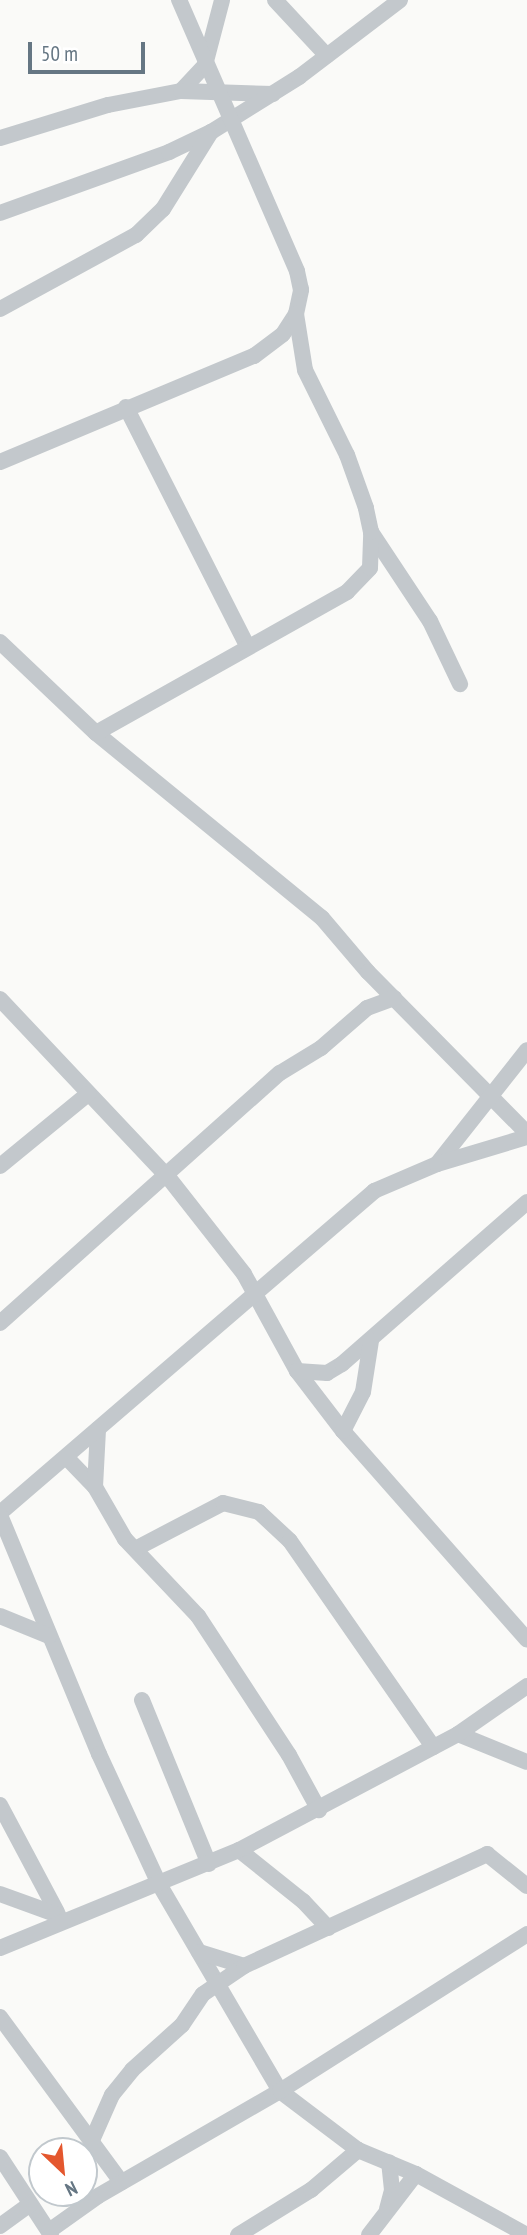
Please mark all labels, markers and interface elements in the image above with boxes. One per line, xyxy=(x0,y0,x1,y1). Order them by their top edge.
scale bar xyxy=(32,28,149,72)
text: 50 m xyxy=(41,40,78,67)
north arrow xyxy=(28,2137,98,2207)
text: N xyxy=(61,2176,81,2202)

